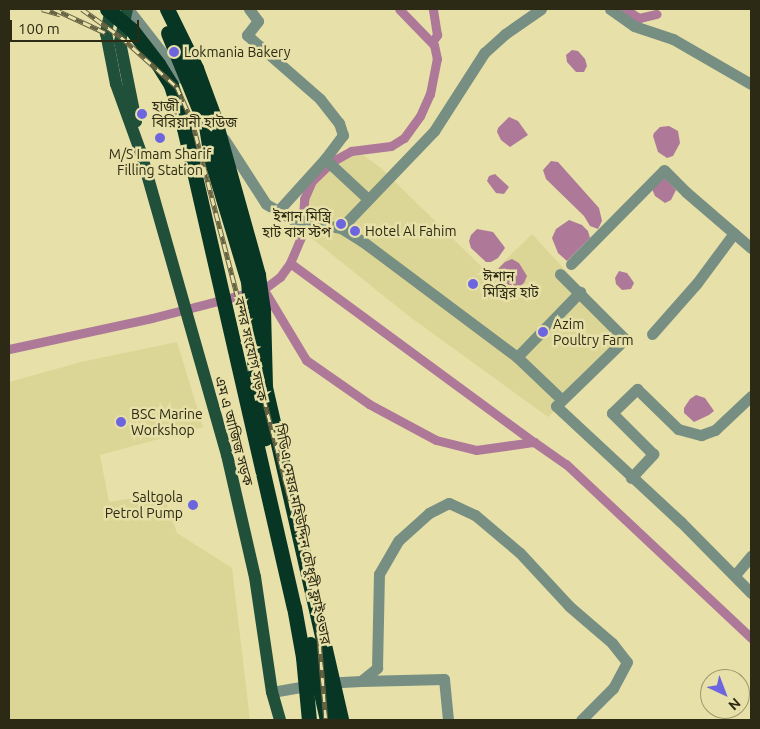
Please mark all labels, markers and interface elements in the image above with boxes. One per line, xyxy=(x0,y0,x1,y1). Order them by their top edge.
scale bar xyxy=(12,10,141,42)
text: 100 m xyxy=(18,20,60,37)
place label: Lokmania Bakery xyxy=(184,44,290,60)
marker: Lokmania Bakery xyxy=(168,46,180,58)
place label: হাজী বিরিয়ানী হাউজ xyxy=(152,98,237,130)
marker: হাজী বিরিয়ানী হাউজ xyxy=(136,108,148,120)
marker: M/S Imam Sharif Filling Station xyxy=(154,132,166,144)
place label: M/S Imam Sharif Filling Station xyxy=(109,146,211,178)
place label: ইশান মিস্ত্রি হাট বাস স্টপ xyxy=(262,208,331,240)
marker: ইশান মিস্ত্রি হাট বাস স্টপ xyxy=(335,218,347,230)
place label: Hotel Al Fahim xyxy=(365,223,457,239)
marker: Hotel Al Fahim xyxy=(349,225,361,237)
place label: ঈশান মিস্ত্রির হাট xyxy=(483,268,539,300)
marker: ঈশান মিস্ত্রির হাট xyxy=(467,278,479,290)
street label: বন্দর সংযোগ সড়ক xyxy=(231,295,271,403)
place label: Azim Poultry Farm xyxy=(553,316,634,348)
marker: Azim Poultry Farm xyxy=(537,326,549,338)
street label: এম এ আজিজ সড়ক xyxy=(211,374,257,488)
place label: BSC Marine Workshop xyxy=(131,406,203,438)
marker: BSC Marine Workshop xyxy=(115,416,127,428)
street label: সিডিএ মেয়র মহিউদ্দিন চৌধুরী ফ্লাইওভার xyxy=(271,422,335,646)
place label: Saltgola Petrol Pump xyxy=(105,489,183,522)
marker: Saltgola Petrol Pump xyxy=(187,499,199,511)
north arrow xyxy=(700,669,750,719)
text: N xyxy=(725,695,744,714)

